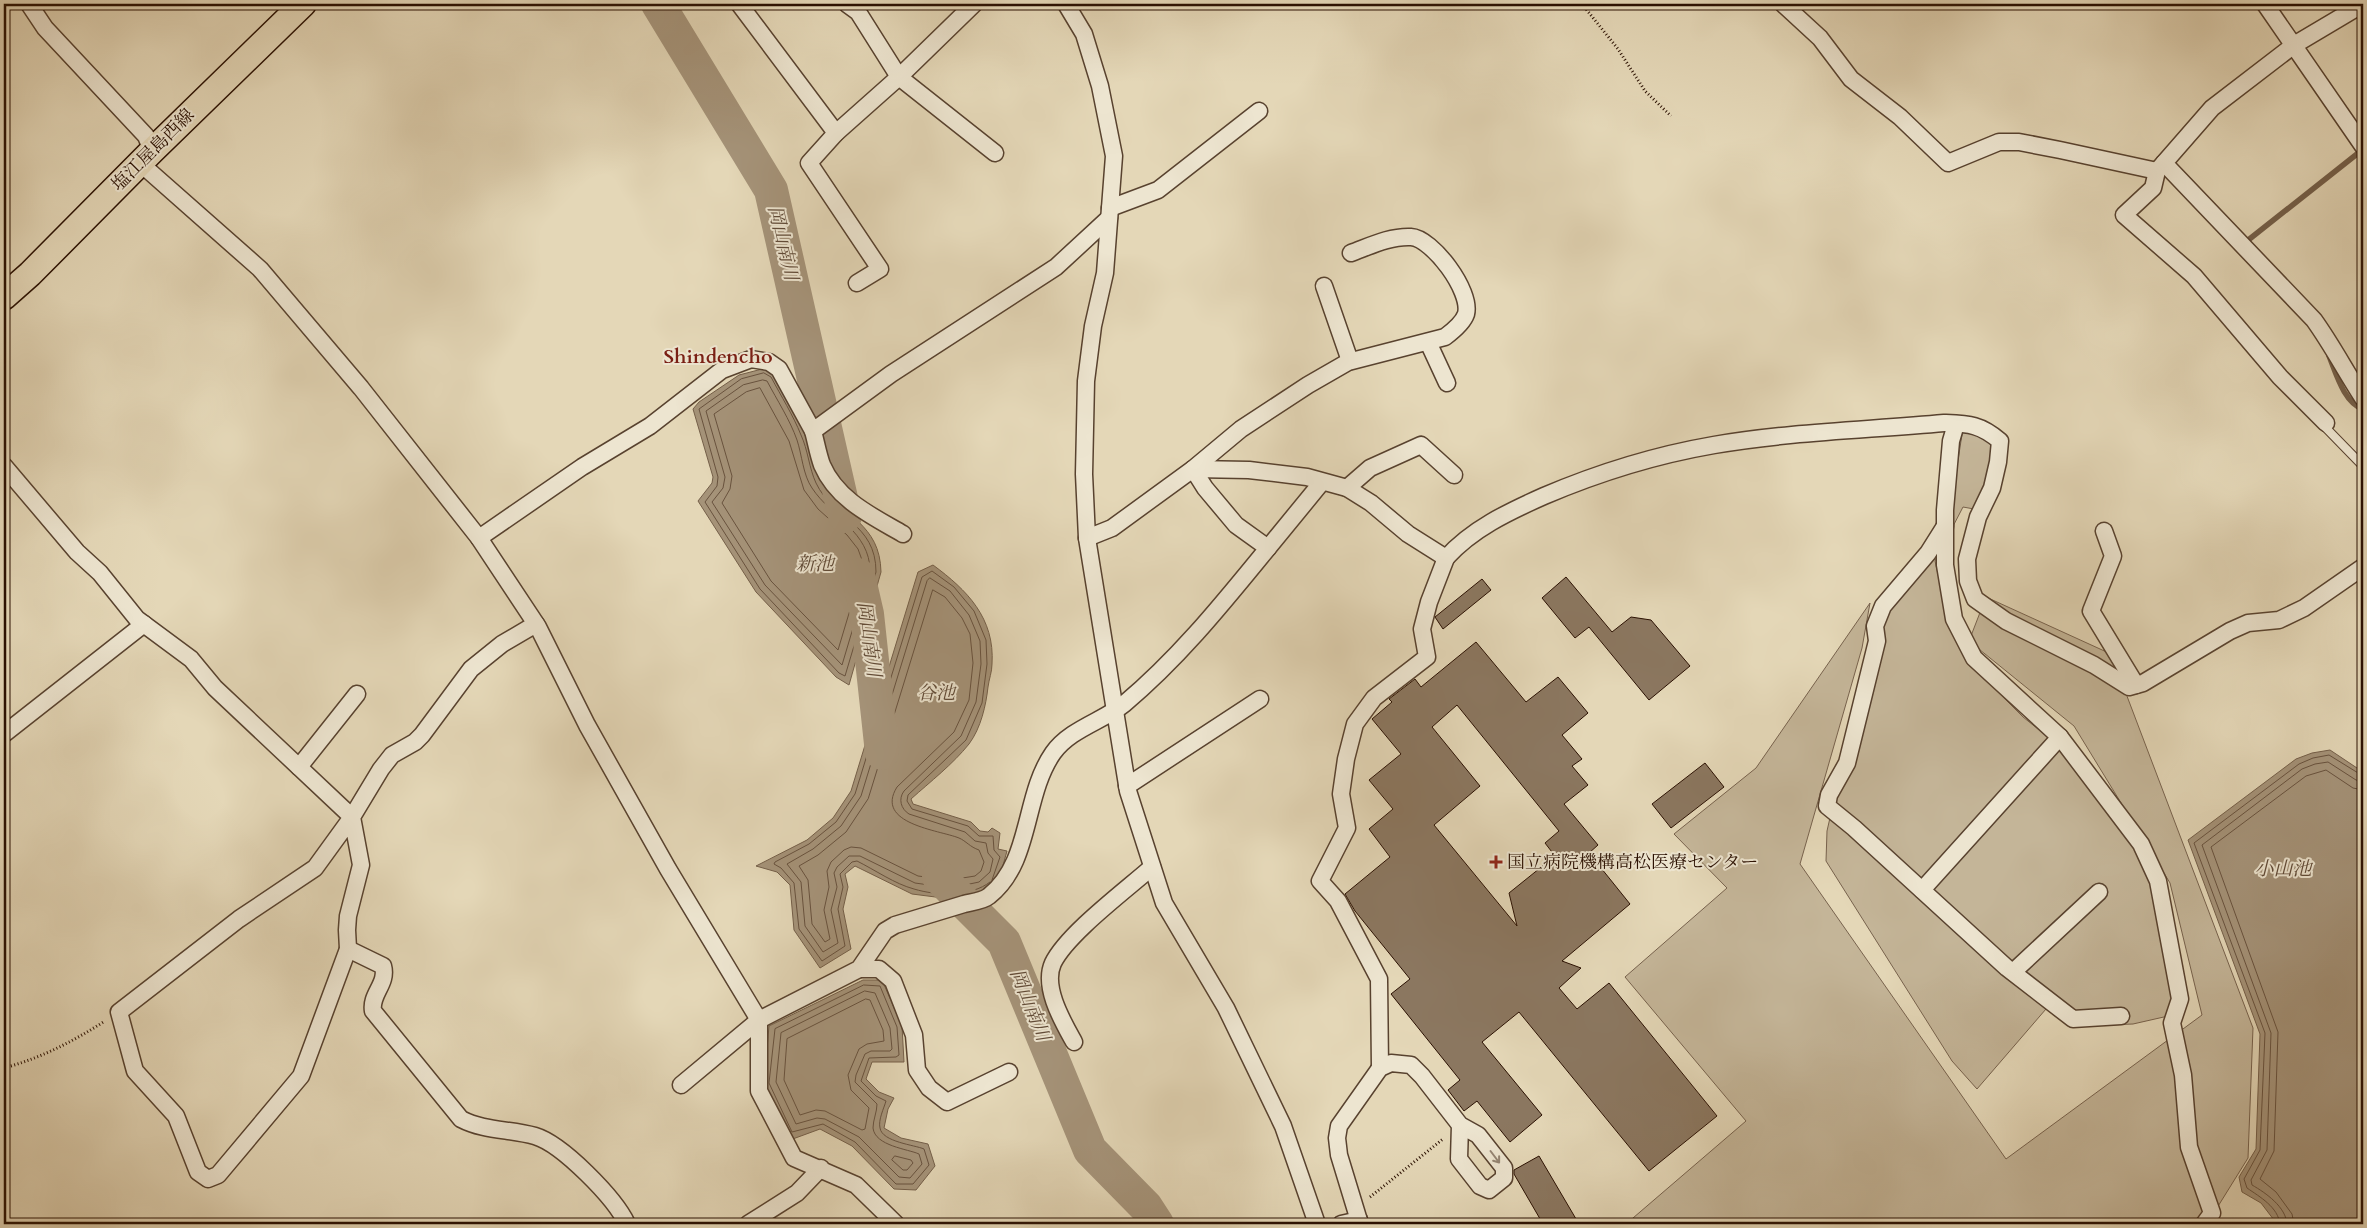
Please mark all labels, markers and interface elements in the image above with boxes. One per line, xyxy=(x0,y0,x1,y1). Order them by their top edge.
street label: 塩江屋島西線 xyxy=(106,103,200,197)
water label: 岡山南川 xyxy=(762,203,805,285)
district label: Shindencho xyxy=(663,343,773,370)
water label: 新池 xyxy=(796,551,836,577)
water label: 岡山南川 xyxy=(851,600,887,680)
water label: 谷池 xyxy=(917,680,957,706)
place label: 国立病院機構高松医療センター xyxy=(1507,850,1758,875)
marker: 国立病院機構高松医療センター xyxy=(1489,855,1503,869)
water label: 小山池 xyxy=(2254,856,2313,882)
water label: 岡山南川 xyxy=(1004,965,1057,1047)
one-way arrow xyxy=(1490,1150,1501,1163)

